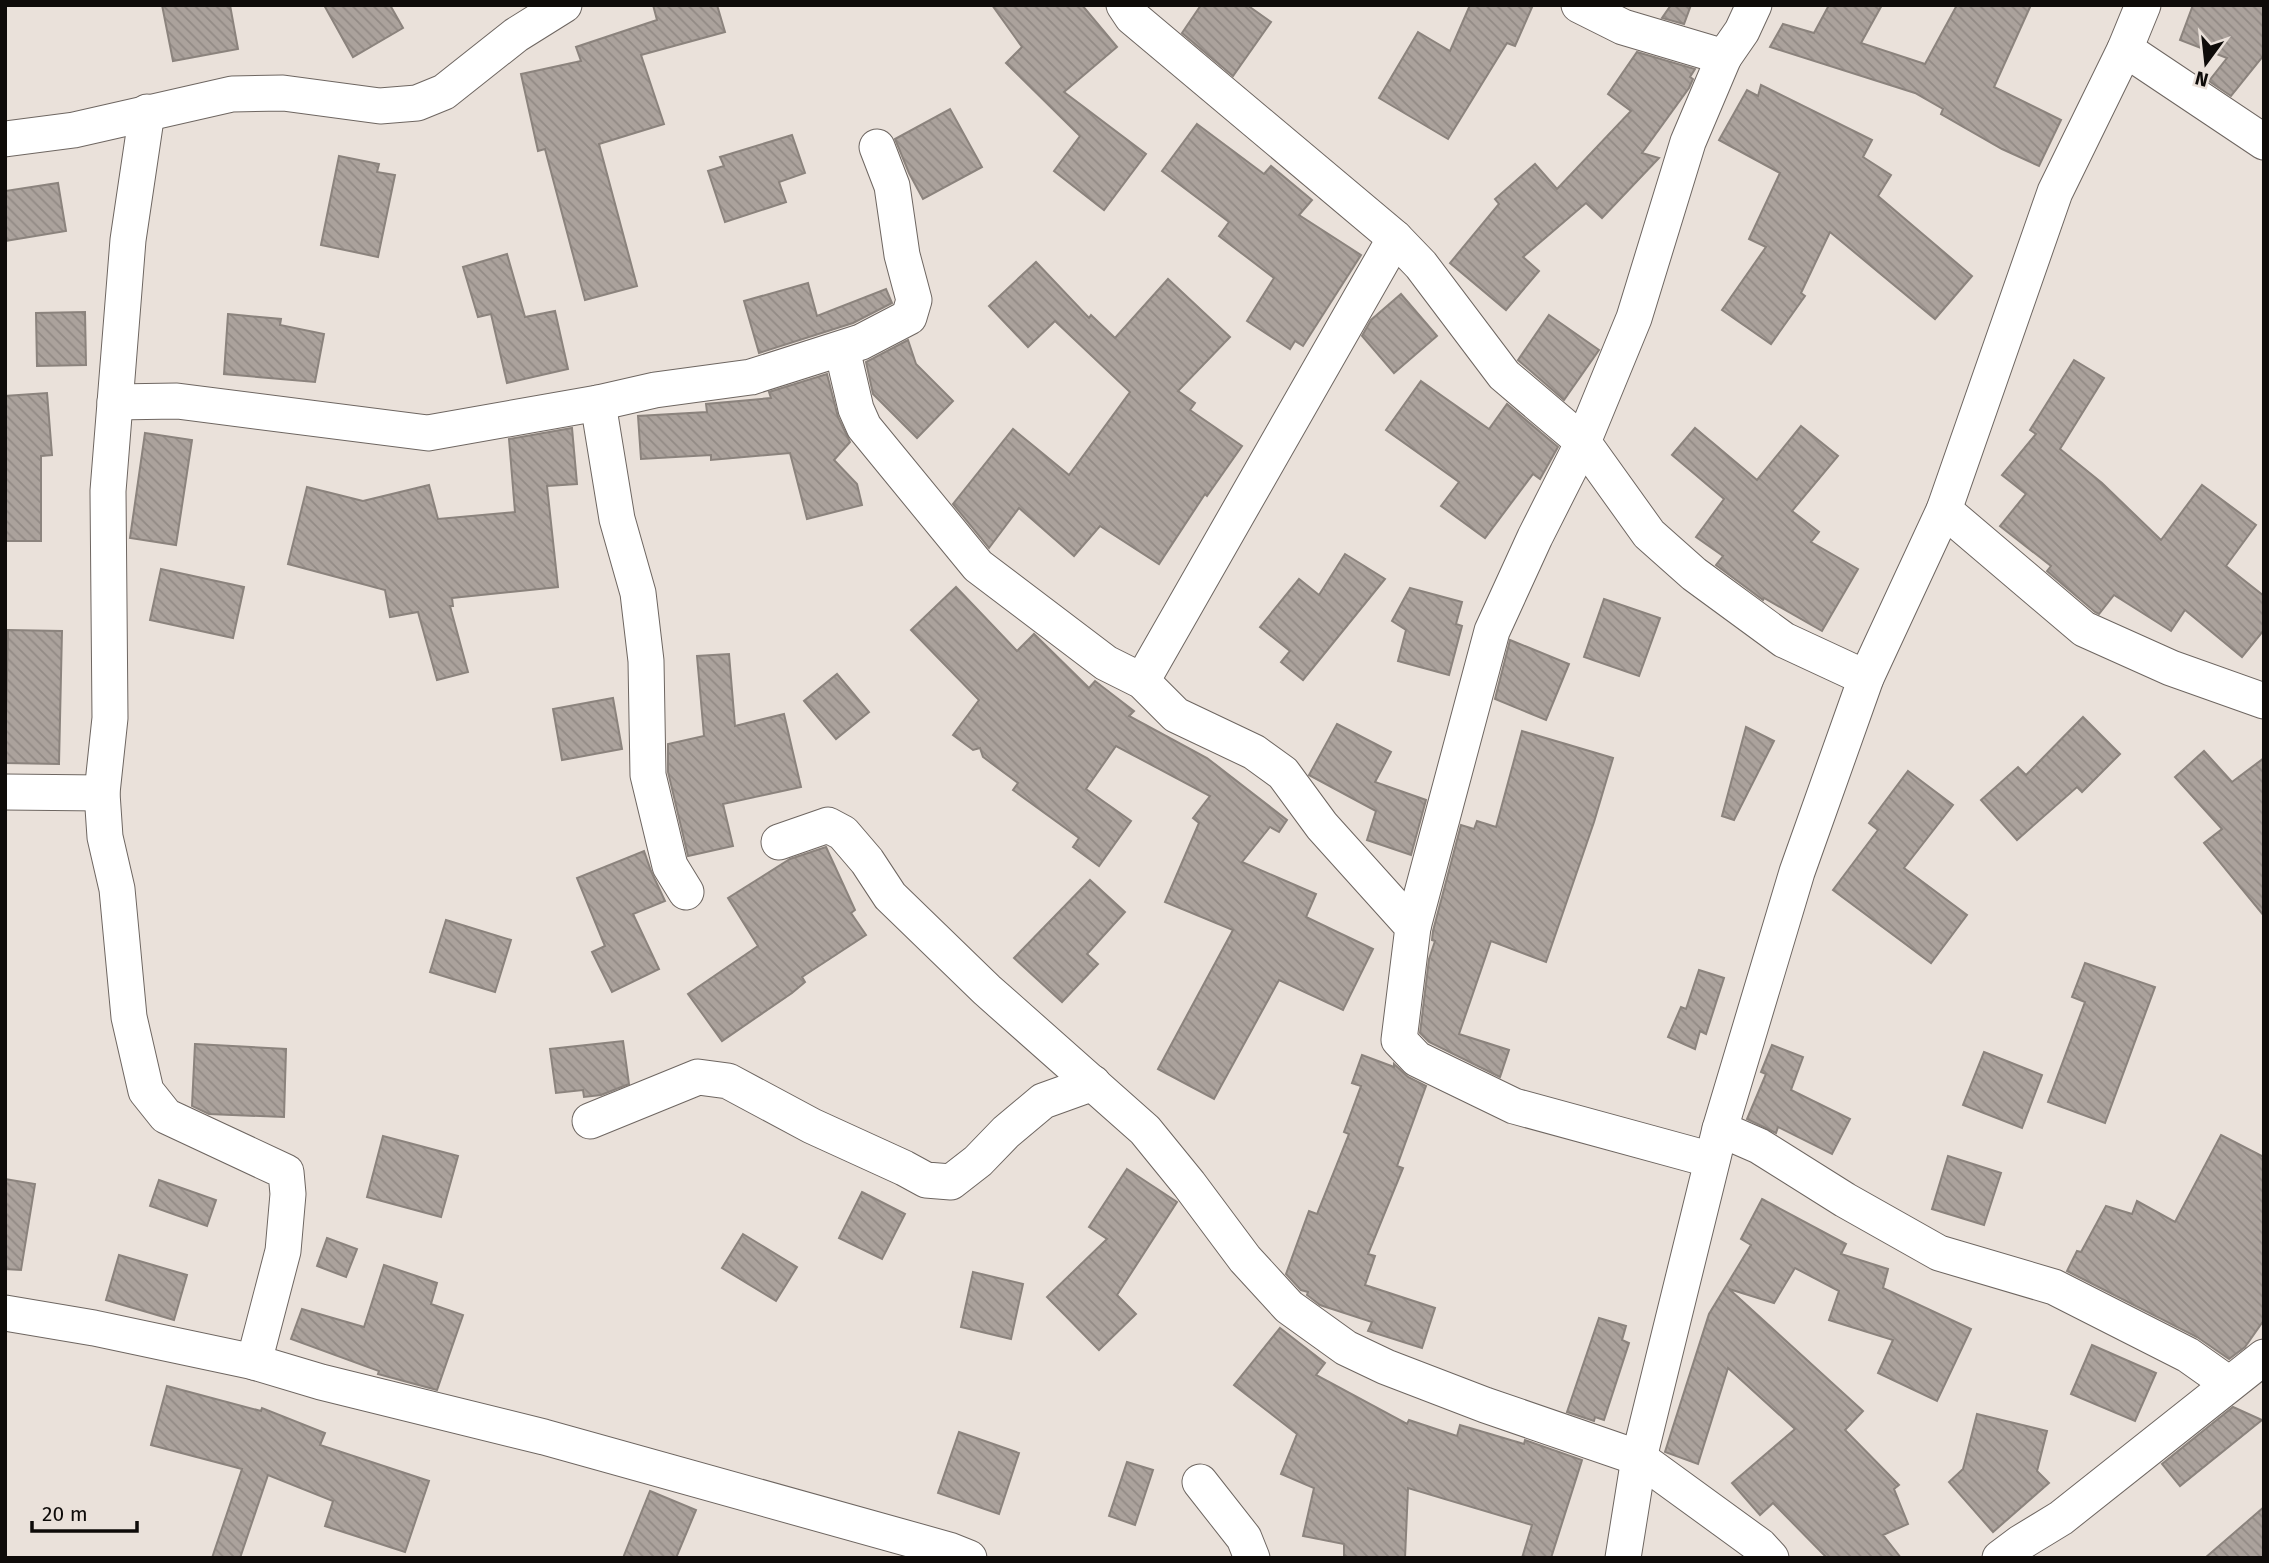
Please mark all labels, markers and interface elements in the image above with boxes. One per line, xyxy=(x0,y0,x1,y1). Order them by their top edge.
north arrow xyxy=(2171,28,2241,98)
text: N xyxy=(2193,66,2211,92)
scale bar xyxy=(32,1490,136,1534)
text: 20 m xyxy=(42,1501,88,1527)

